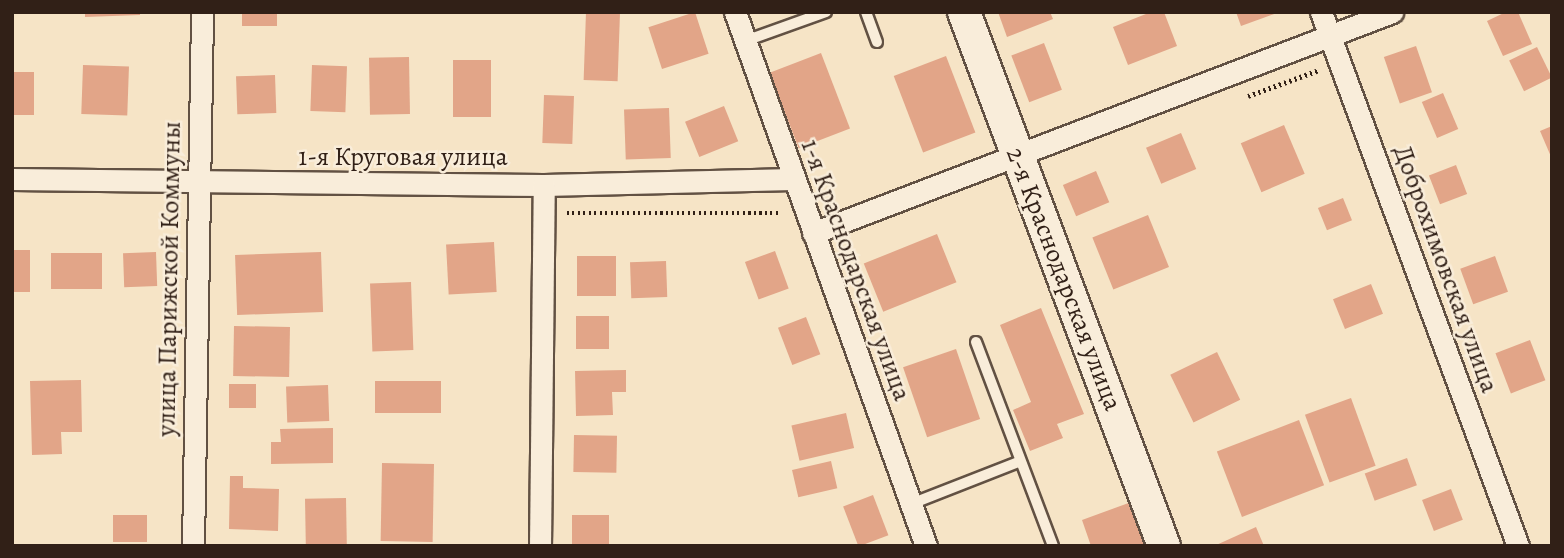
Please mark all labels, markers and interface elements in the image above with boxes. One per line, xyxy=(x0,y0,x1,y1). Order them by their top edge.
street label: улица Парижской Коммуны xyxy=(151,121,187,437)
street label: 1-я Краснодарская улица xyxy=(794,135,918,405)
street label: 1-я Круговая улица xyxy=(298,141,508,173)
street label: Доброхимовская улица xyxy=(1387,141,1505,397)
street label: 2-я Краснодарская улица xyxy=(999,143,1129,415)

